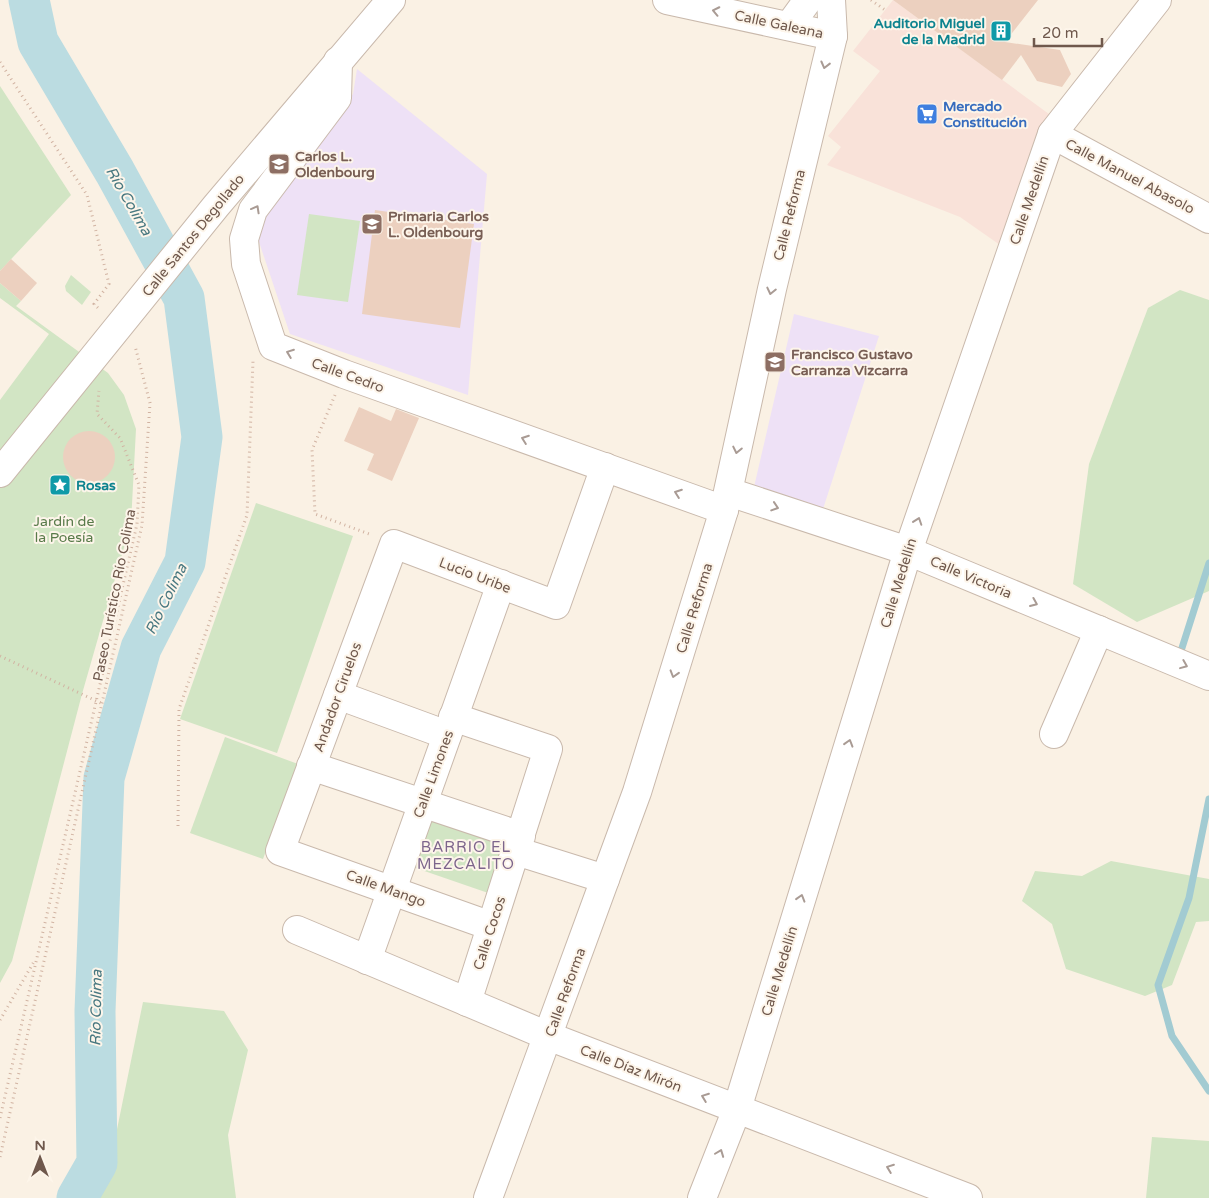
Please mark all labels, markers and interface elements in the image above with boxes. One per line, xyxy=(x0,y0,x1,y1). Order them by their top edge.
one-way arrow xyxy=(712,6,721,16)
street label: Calle Galeana xyxy=(733,7,825,42)
place label: Auditorio Miguel de la Madrid xyxy=(874,15,985,48)
scale bar xyxy=(1034,15,1102,47)
building icon: Auditorio Miguel de la Madrid xyxy=(989,19,1013,43)
text: 20 m xyxy=(1042,24,1079,42)
one-way arrow xyxy=(820,61,831,70)
place label: Mercado Constitución xyxy=(943,98,1027,131)
supermarket icon: Mercado Constitución xyxy=(915,102,939,126)
street label: Calle Manuel Abasolo xyxy=(1062,135,1197,218)
place label: Carlos L. Oldenbourg xyxy=(295,148,375,181)
school or university icon: Carlos L. Oldenbourg xyxy=(267,152,291,176)
street label: Calle Medellín xyxy=(1006,153,1053,247)
water label: Río Colima xyxy=(102,163,156,239)
street label: Calle Reforma xyxy=(770,168,809,263)
street label: Calle Santos Degollado xyxy=(139,171,248,300)
one-way arrow xyxy=(249,205,259,214)
place label: Primaria Carlos L. Oldenbourg xyxy=(388,208,489,241)
school or university icon: Primaria Carlos L. Oldenbourg xyxy=(360,212,384,236)
one-way arrow xyxy=(766,287,777,296)
place label: Francisco Gustavo Carranza Vizcarra xyxy=(791,346,913,379)
one-way arrow xyxy=(286,349,295,359)
school or university icon: Francisco Gustavo Carranza Vizcarra xyxy=(763,350,787,374)
street label: Calle Cedro xyxy=(309,354,386,396)
one-way arrow xyxy=(521,434,530,444)
one-way arrow xyxy=(733,446,743,455)
place icon: Rosas xyxy=(48,473,72,497)
place label: Rosas xyxy=(76,477,116,494)
one-way arrow xyxy=(674,489,683,499)
one-way arrow xyxy=(770,501,779,511)
street label: Paseo Turístico Río Colima xyxy=(89,508,140,683)
park label: Jardín de la Poesía xyxy=(34,513,94,546)
one-way arrow xyxy=(912,517,922,525)
street label: Calle Medellín xyxy=(877,536,920,630)
street label: Calle Victoria xyxy=(927,553,1014,602)
street label: Lucio Uribe xyxy=(436,554,513,597)
water label: Río Colima xyxy=(141,560,191,637)
street label: Calle Reforma xyxy=(673,561,716,655)
one-way arrow xyxy=(1029,598,1037,608)
street label: Andador Ciruelos xyxy=(310,640,365,754)
one-way arrow xyxy=(1179,659,1188,670)
one-way arrow xyxy=(669,669,679,677)
street label: Calle Limones xyxy=(410,728,457,820)
one-way arrow xyxy=(843,739,853,747)
district label: BARRIO EL MEZCALITO xyxy=(417,838,515,873)
street label: Calle Mango xyxy=(344,866,428,911)
street label: Calle Cocos xyxy=(470,894,510,972)
one-way arrow xyxy=(796,894,806,903)
street label: Calle Medellín xyxy=(758,924,801,1018)
street label: Calle Reforma xyxy=(541,945,589,1039)
water label: Río Colima xyxy=(86,969,106,1046)
street label: Calle Díaz Mirón xyxy=(578,1041,684,1096)
one-way arrow xyxy=(701,1093,710,1103)
north arrow xyxy=(15,1133,65,1183)
text: N xyxy=(34,1137,46,1154)
one-way arrow xyxy=(714,1149,724,1157)
one-way arrow xyxy=(886,1164,894,1174)

